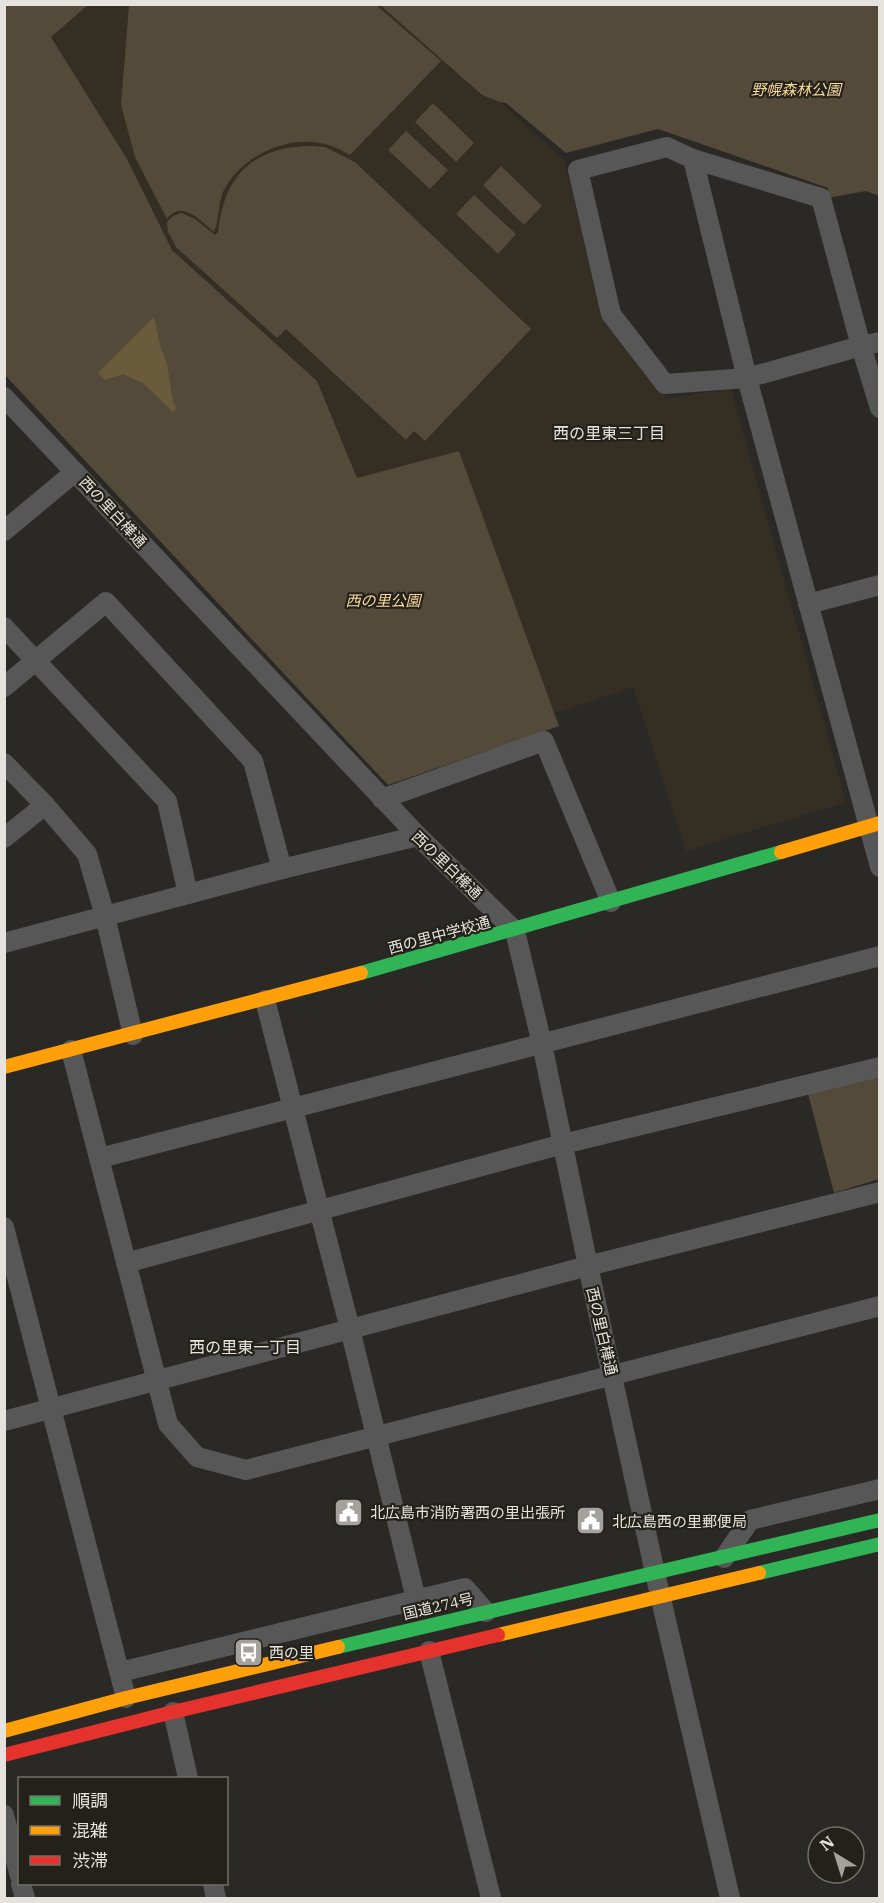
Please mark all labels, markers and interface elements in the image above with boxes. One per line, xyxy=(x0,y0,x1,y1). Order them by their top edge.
park label: 野幌森林公園 xyxy=(751,80,843,99)
district label: 西の里東三丁目 xyxy=(553,423,665,443)
street label: 西の里白樺通 xyxy=(75,473,151,551)
park label: 西の里公園 xyxy=(345,591,422,610)
street label: 西の里白樺通 xyxy=(408,827,486,903)
street label: 西の里中学校通 xyxy=(386,912,492,958)
street label: 西の里白樺通 xyxy=(583,1285,621,1377)
district label: 西の里東一丁目 xyxy=(189,1337,301,1357)
public building icon: 北広島市消防署西の里出張所 xyxy=(333,1496,365,1528)
place label: 北広島市消防署西の里出張所 xyxy=(370,1503,565,1522)
public building icon: 北広島西の里郵便局 xyxy=(575,1505,607,1537)
place label: 北広島西の里郵便局 xyxy=(612,1512,747,1531)
street label: 国道274号 xyxy=(401,1589,475,1623)
bus stop icon: 西の里 xyxy=(232,1636,264,1668)
place label: 西の里 xyxy=(269,1643,314,1662)
legend xyxy=(18,1777,228,1885)
text: 順調 xyxy=(72,1789,108,1812)
text: 混雑 xyxy=(72,1819,108,1842)
north arrow xyxy=(806,1825,866,1885)
text: N xyxy=(816,1831,838,1855)
text: 渋滞 xyxy=(72,1849,108,1872)

